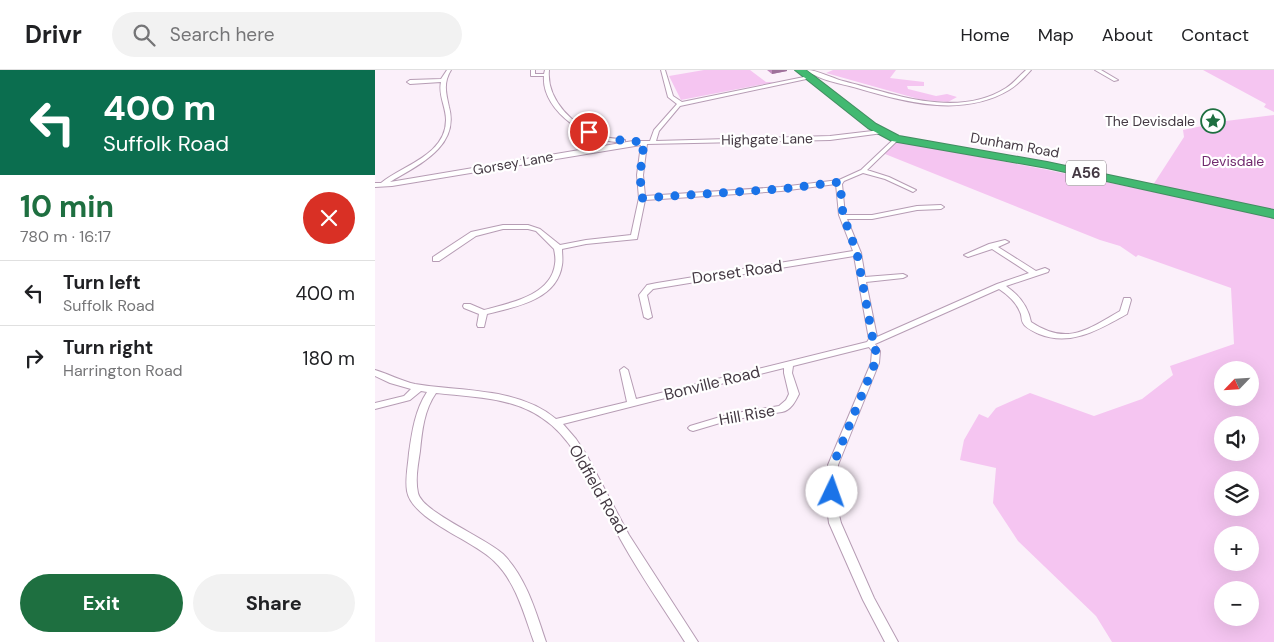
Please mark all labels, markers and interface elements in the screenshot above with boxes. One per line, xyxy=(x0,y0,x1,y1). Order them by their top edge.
search box xyxy=(112,12,462,57)
text: Drivr xyxy=(25,19,82,50)
icon: search xyxy=(130,21,158,49)
text: Search here xyxy=(170,22,275,47)
text: Home xyxy=(960,23,1010,47)
text: Map xyxy=(1038,23,1074,47)
text: About xyxy=(1102,23,1153,47)
text: Contact xyxy=(1181,23,1249,47)
text: 400 m xyxy=(103,85,216,131)
icon: left xyxy=(20,90,85,155)
place icon: The Devisdale xyxy=(1200,108,1226,134)
pin xyxy=(568,111,610,153)
place label: The Devisdale xyxy=(1105,112,1195,130)
icon: arrive xyxy=(575,118,603,146)
street label: Dunham Road xyxy=(969,128,1061,162)
text: Suffolk Road xyxy=(103,129,229,158)
street label: Highgate Lane xyxy=(721,129,813,149)
street label: Gorsey Lane xyxy=(471,147,555,179)
park label: Devisdale xyxy=(1202,152,1264,170)
road number: A56 xyxy=(1066,160,1106,186)
text: 10 min xyxy=(20,187,114,226)
button: close xyxy=(303,192,355,244)
text: 780 m · 16:17 xyxy=(20,226,111,247)
street label: Dorset Road xyxy=(690,255,784,289)
text: Turn left xyxy=(63,270,141,295)
icon: left xyxy=(20,279,48,307)
text: 400 m xyxy=(295,281,355,306)
text: Suffolk Road xyxy=(63,295,155,316)
text: Turn right xyxy=(63,335,153,360)
icon: right xyxy=(20,344,48,372)
text: 180 m xyxy=(303,346,355,371)
text: Harrington Road xyxy=(63,360,183,381)
street label: Bonville Road xyxy=(662,361,762,405)
north arrow xyxy=(1214,361,1259,406)
map controls xyxy=(1214,361,1259,626)
street label: Hill Rise xyxy=(717,400,777,430)
button: sound xyxy=(1214,416,1259,461)
street label: Oldfield Road xyxy=(564,441,632,537)
position arrow xyxy=(805,465,857,517)
button: layers xyxy=(1214,471,1259,516)
button: + xyxy=(1214,526,1259,571)
button: Exit xyxy=(20,574,183,632)
button: Share xyxy=(193,574,355,632)
button: − xyxy=(1214,581,1259,626)

